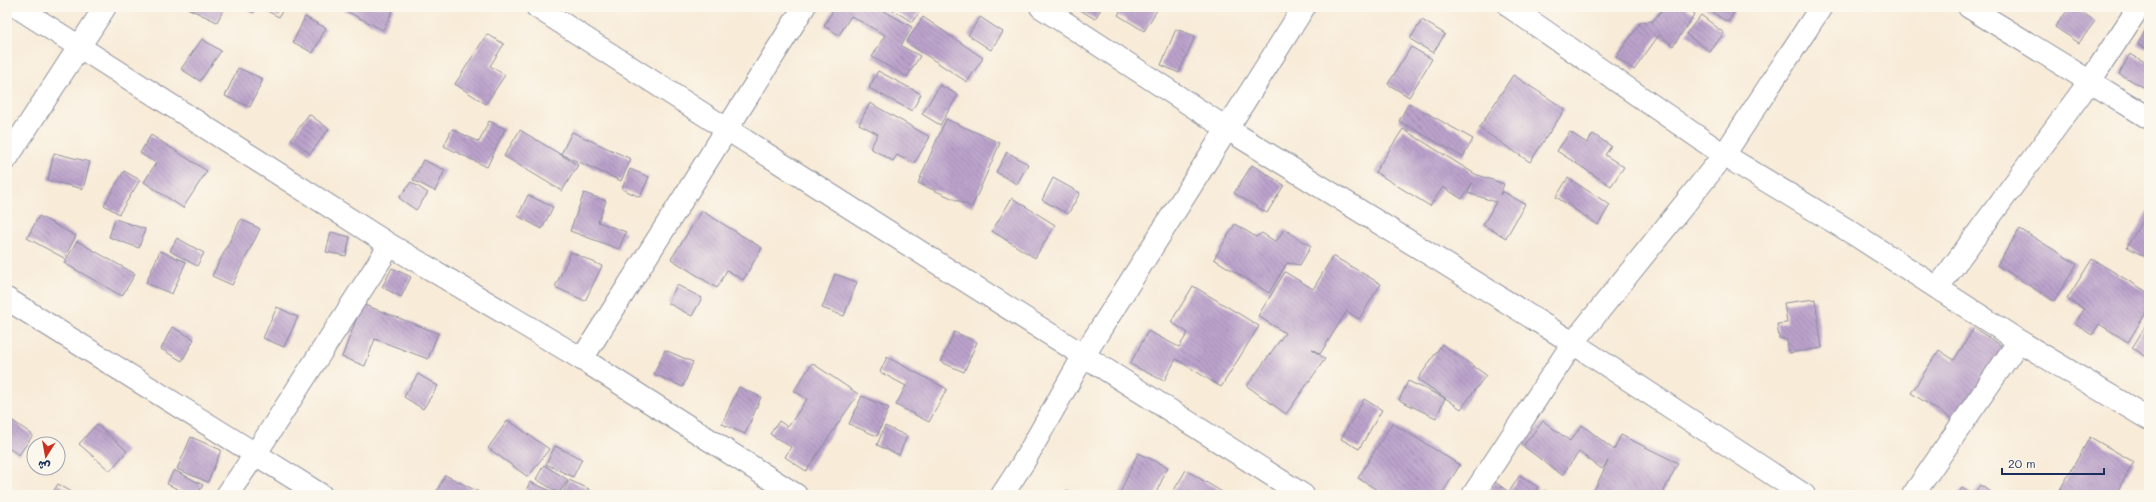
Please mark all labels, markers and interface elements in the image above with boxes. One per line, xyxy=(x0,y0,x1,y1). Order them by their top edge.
north arrow xyxy=(26,436,66,476)
scale bar xyxy=(2002,450,2104,476)
text: 20 m xyxy=(2008,455,2036,471)
text: ش xyxy=(37,458,51,475)

